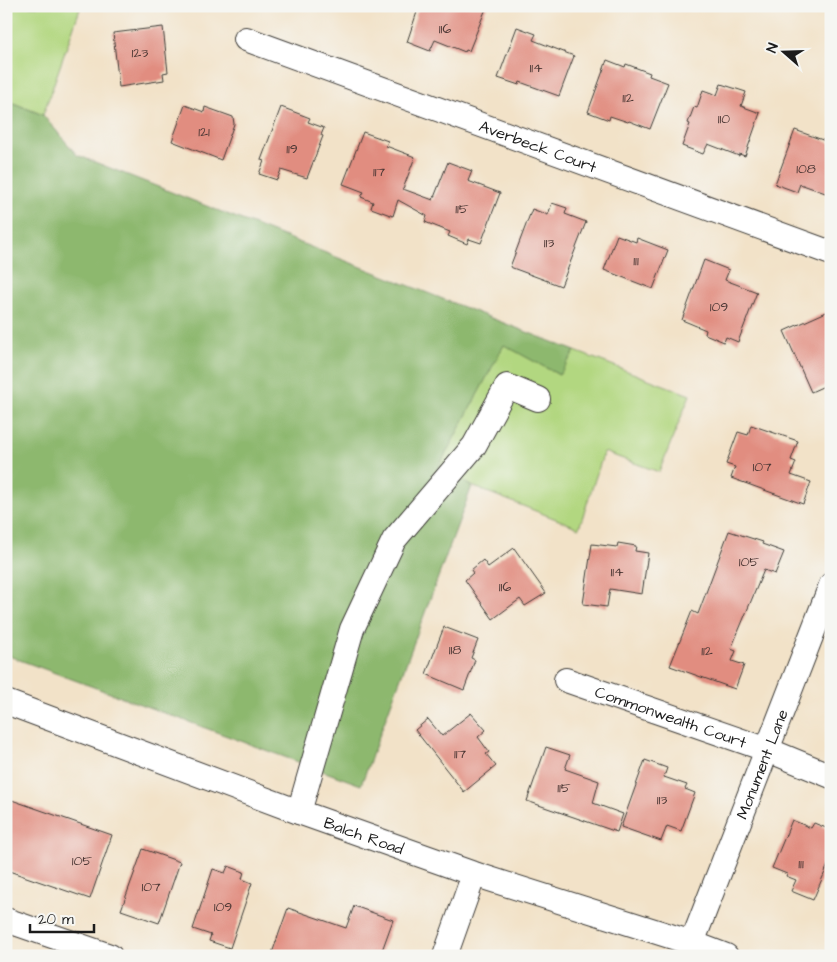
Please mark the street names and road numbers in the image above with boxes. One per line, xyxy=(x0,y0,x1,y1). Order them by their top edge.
street label: Averbeck Court xyxy=(476,115,600,179)
street label: Commonwealth Court xyxy=(592,681,750,754)
street label: Monument Lane xyxy=(731,706,794,823)
street label: Balch Road xyxy=(321,812,407,860)

